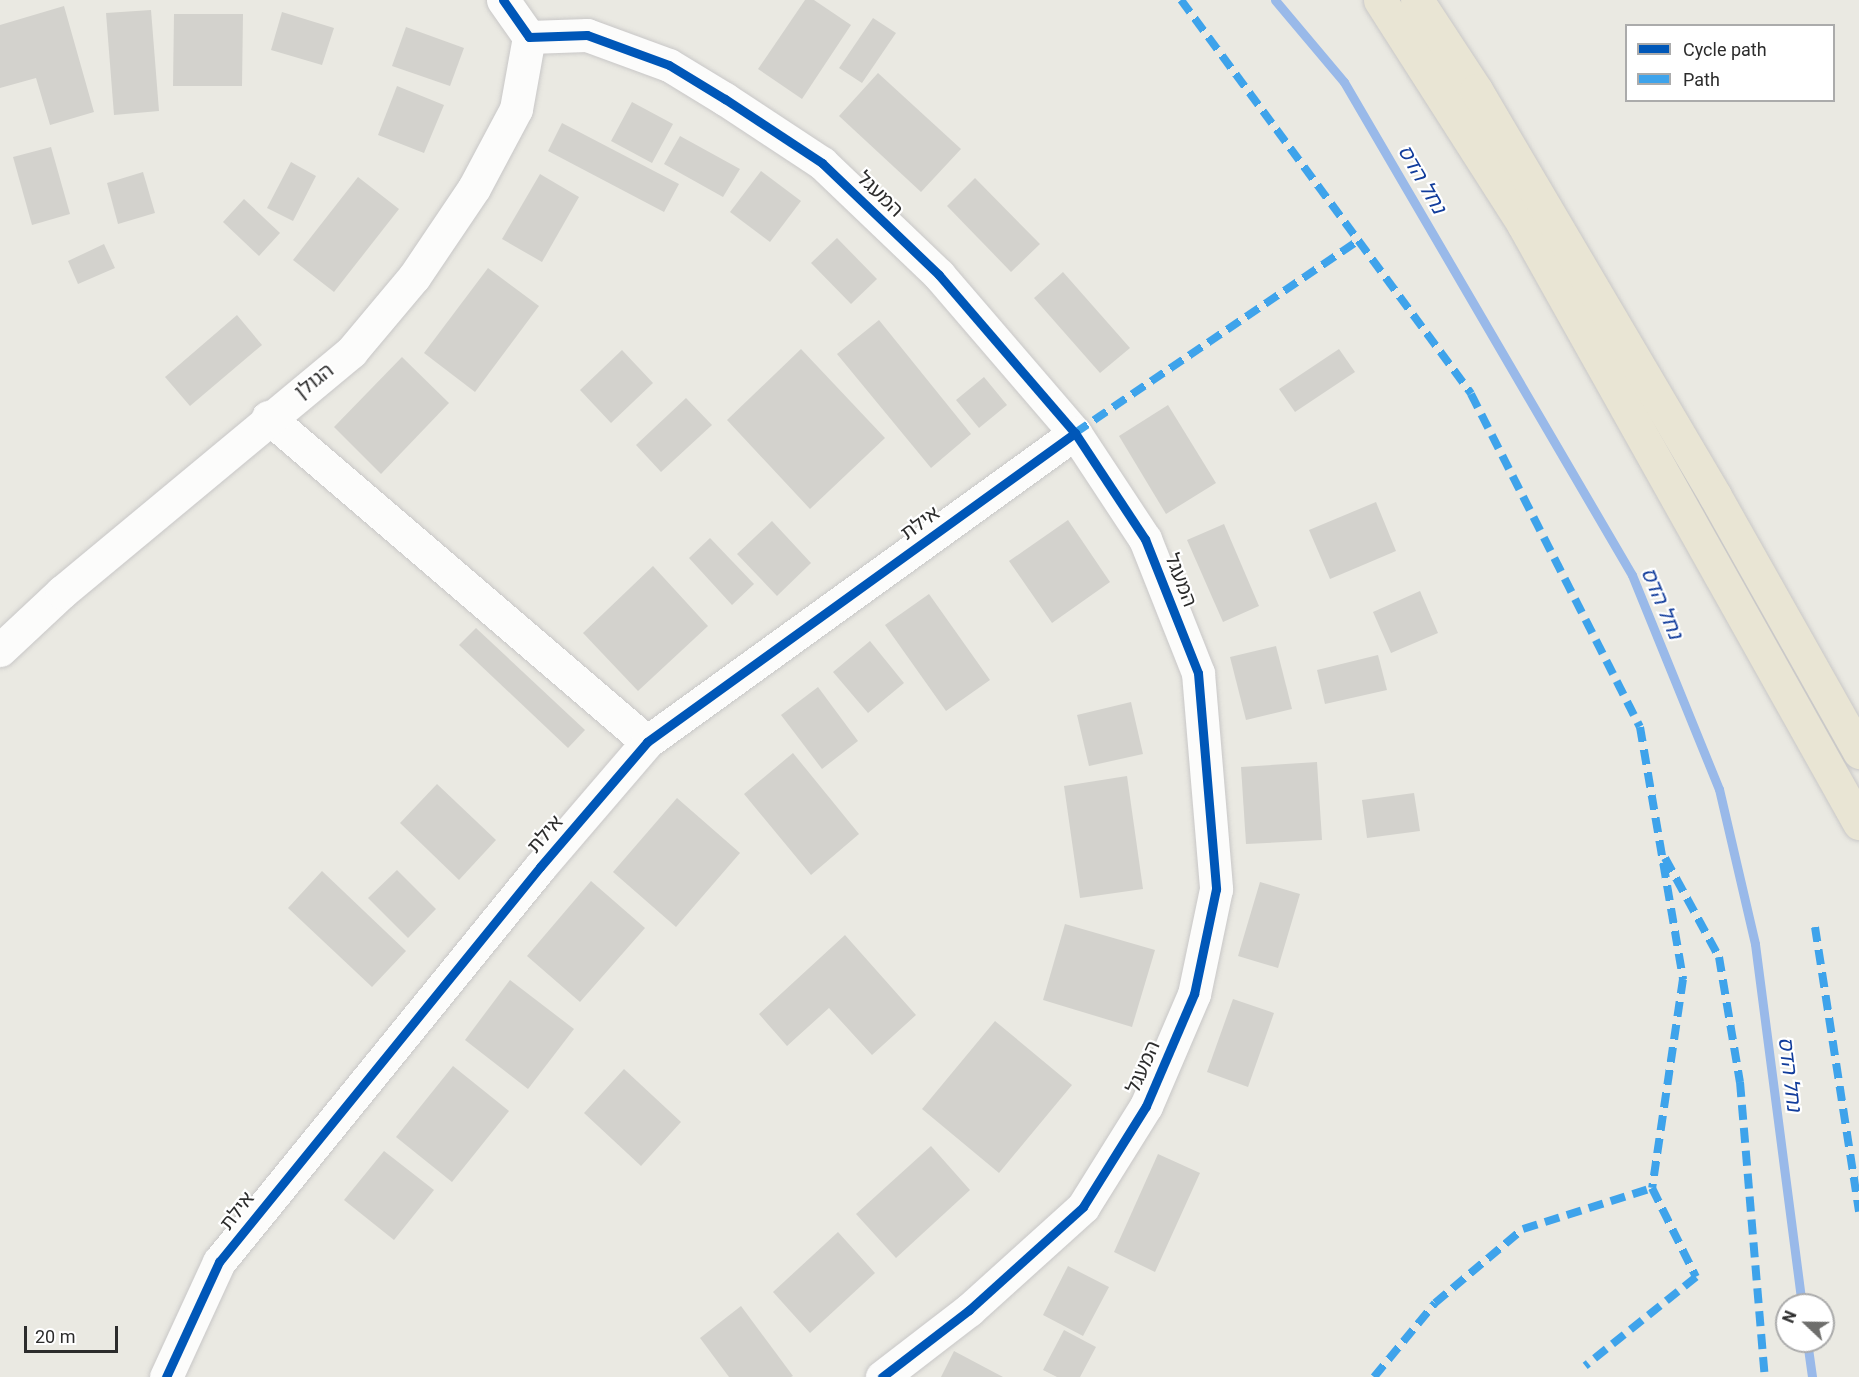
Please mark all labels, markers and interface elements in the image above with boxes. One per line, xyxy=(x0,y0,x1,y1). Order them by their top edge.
legend xyxy=(1625,24,1835,102)
text: Cycle path xyxy=(1683,39,1767,60)
text: Path xyxy=(1683,69,1720,90)
water label: נחל הדס xyxy=(1392,140,1452,218)
street label: המעגל xyxy=(852,166,908,222)
street label: הגולן xyxy=(290,358,338,404)
street label: אילת xyxy=(896,501,944,545)
street label: המעגל xyxy=(1160,550,1202,610)
water label: נחל הדס xyxy=(1636,563,1688,643)
street label: אילת xyxy=(522,810,568,858)
water label: נחל הדס xyxy=(1773,1035,1807,1113)
street label: המעגל xyxy=(1121,1037,1165,1097)
street label: אילת xyxy=(215,1187,259,1235)
north arrow xyxy=(1775,1293,1835,1353)
text: N xyxy=(1779,1308,1801,1326)
scale bar xyxy=(27,1314,122,1352)
text: 20 m xyxy=(35,1326,75,1347)

